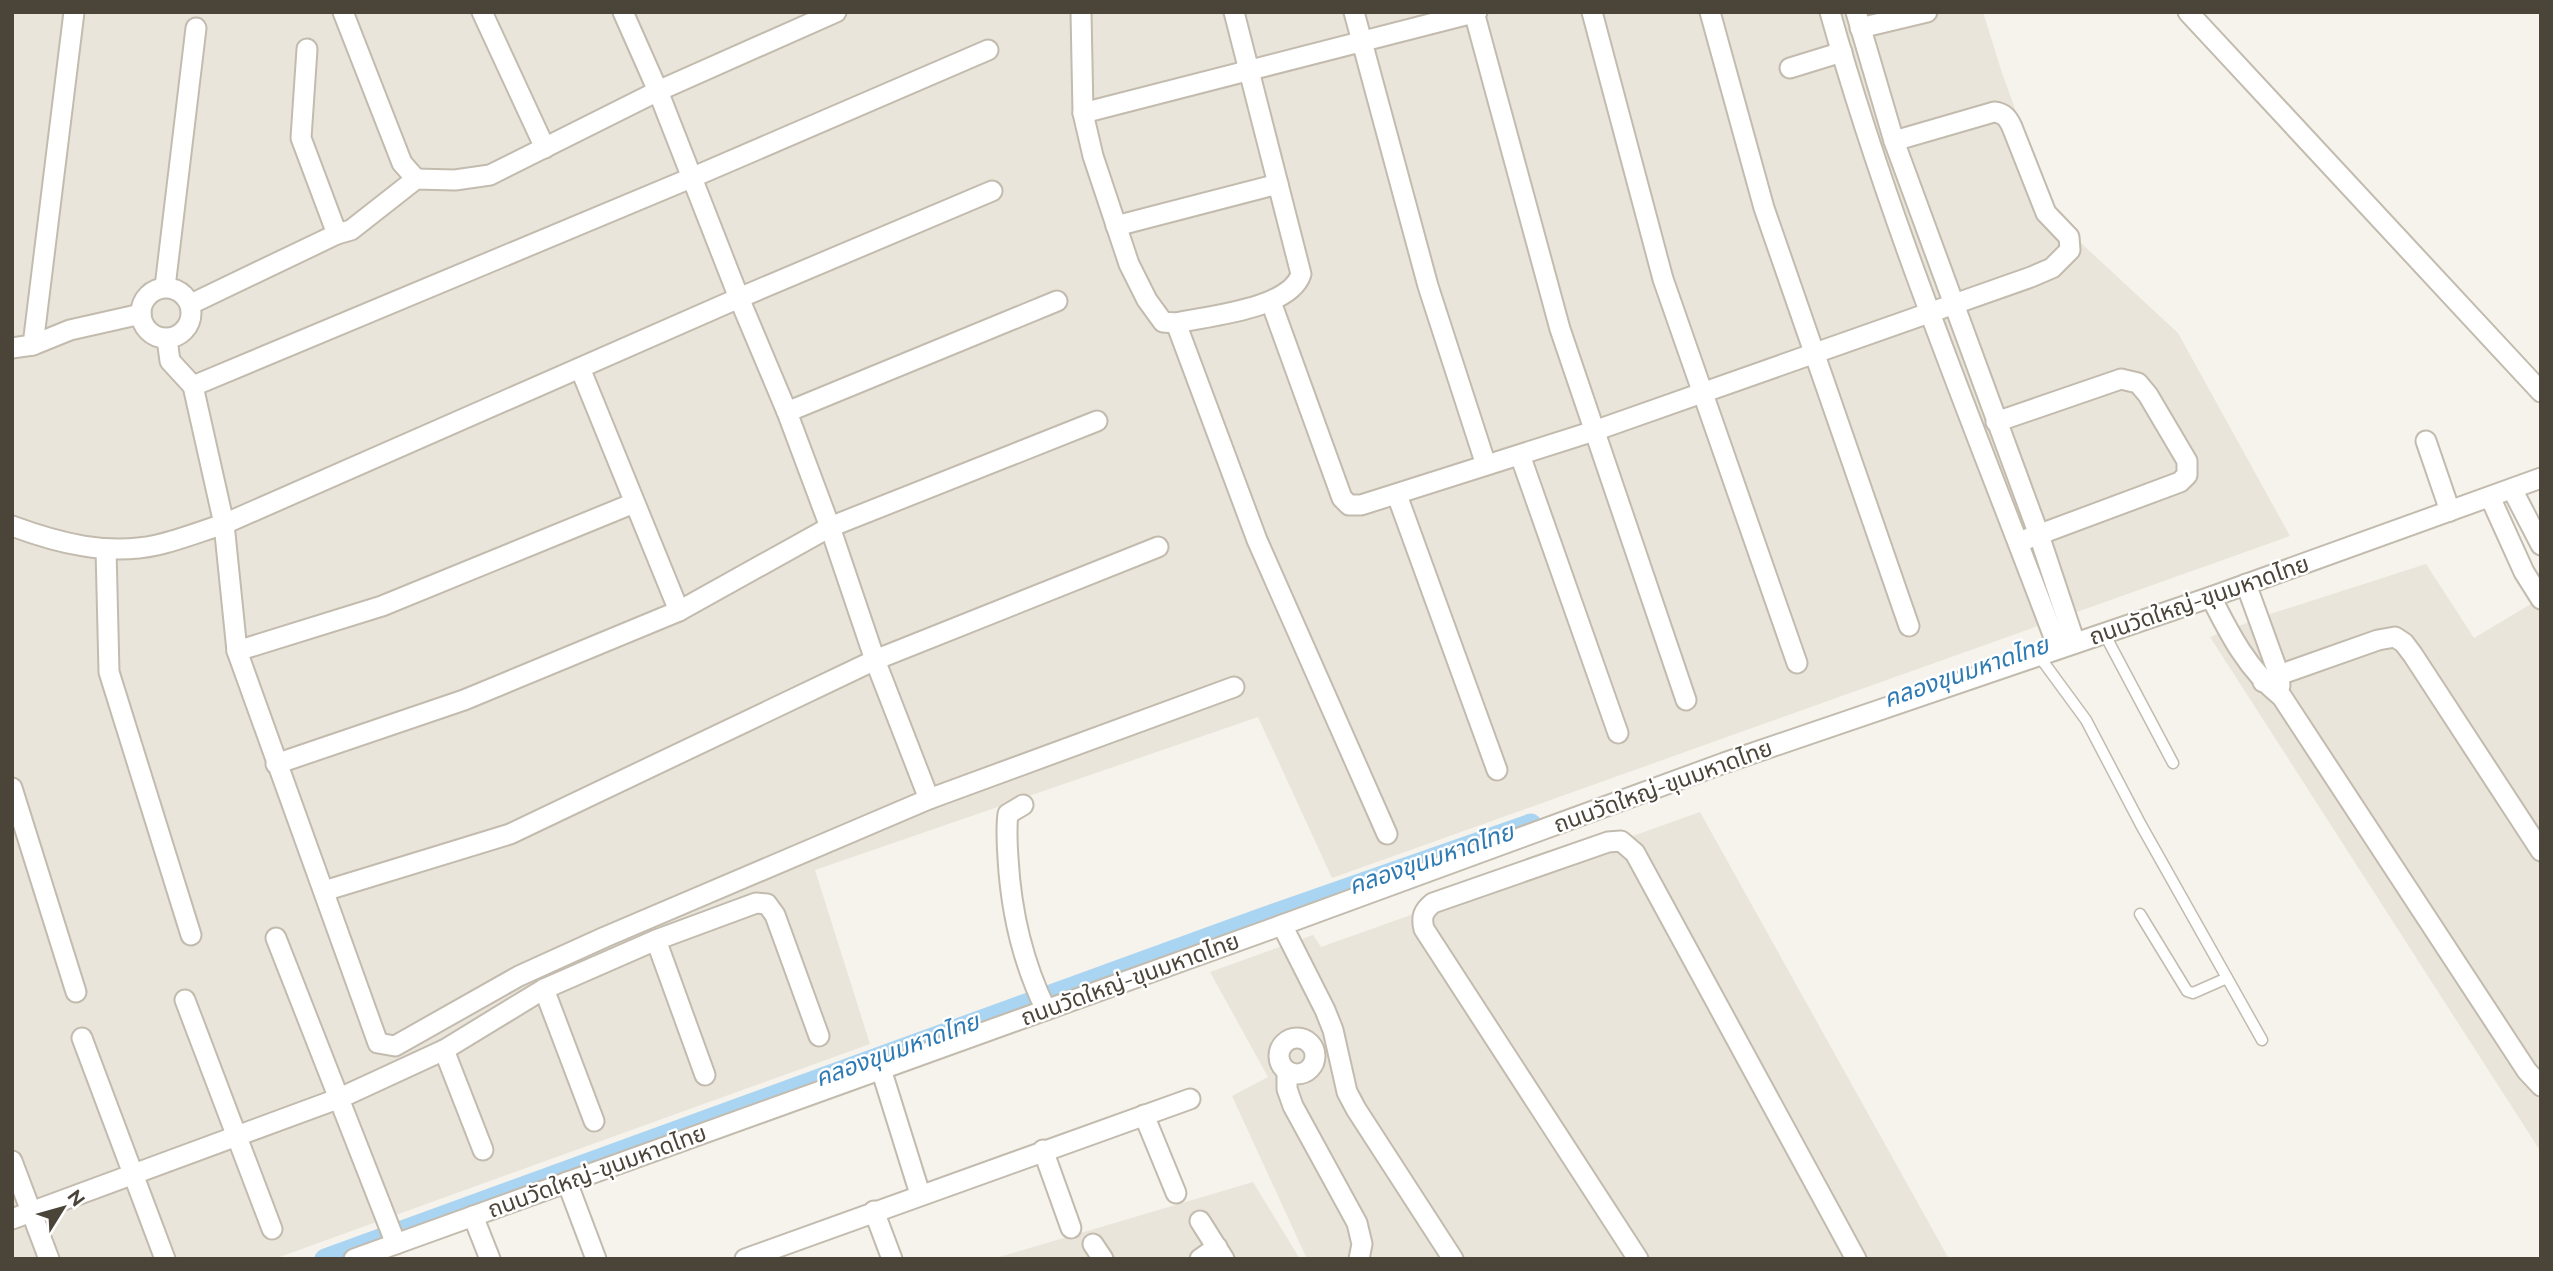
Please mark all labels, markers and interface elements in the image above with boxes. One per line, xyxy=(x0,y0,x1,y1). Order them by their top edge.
street label: ถนนวัดใหญ่-ขุนมหาดไทย xyxy=(2085,549,2313,651)
water label: คลองขุนมหาดไทย xyxy=(1880,629,2054,714)
street label: ถนนวัดใหญ่-ขุนมหาดไทย xyxy=(1550,733,1776,839)
water label: คลองขุนมหาดไทย xyxy=(1345,816,1519,901)
street label: ถนนวัดใหญ่-ขุนมหาดไทย xyxy=(1017,926,1243,1032)
water label: คลองขุนมหาดไทย xyxy=(811,1006,985,1094)
street label: ถนนวัดใหญ่-ขุนมหาดไทย xyxy=(484,1118,710,1224)
north arrow xyxy=(28,1173,98,1243)
text: N xyxy=(63,1185,90,1210)

